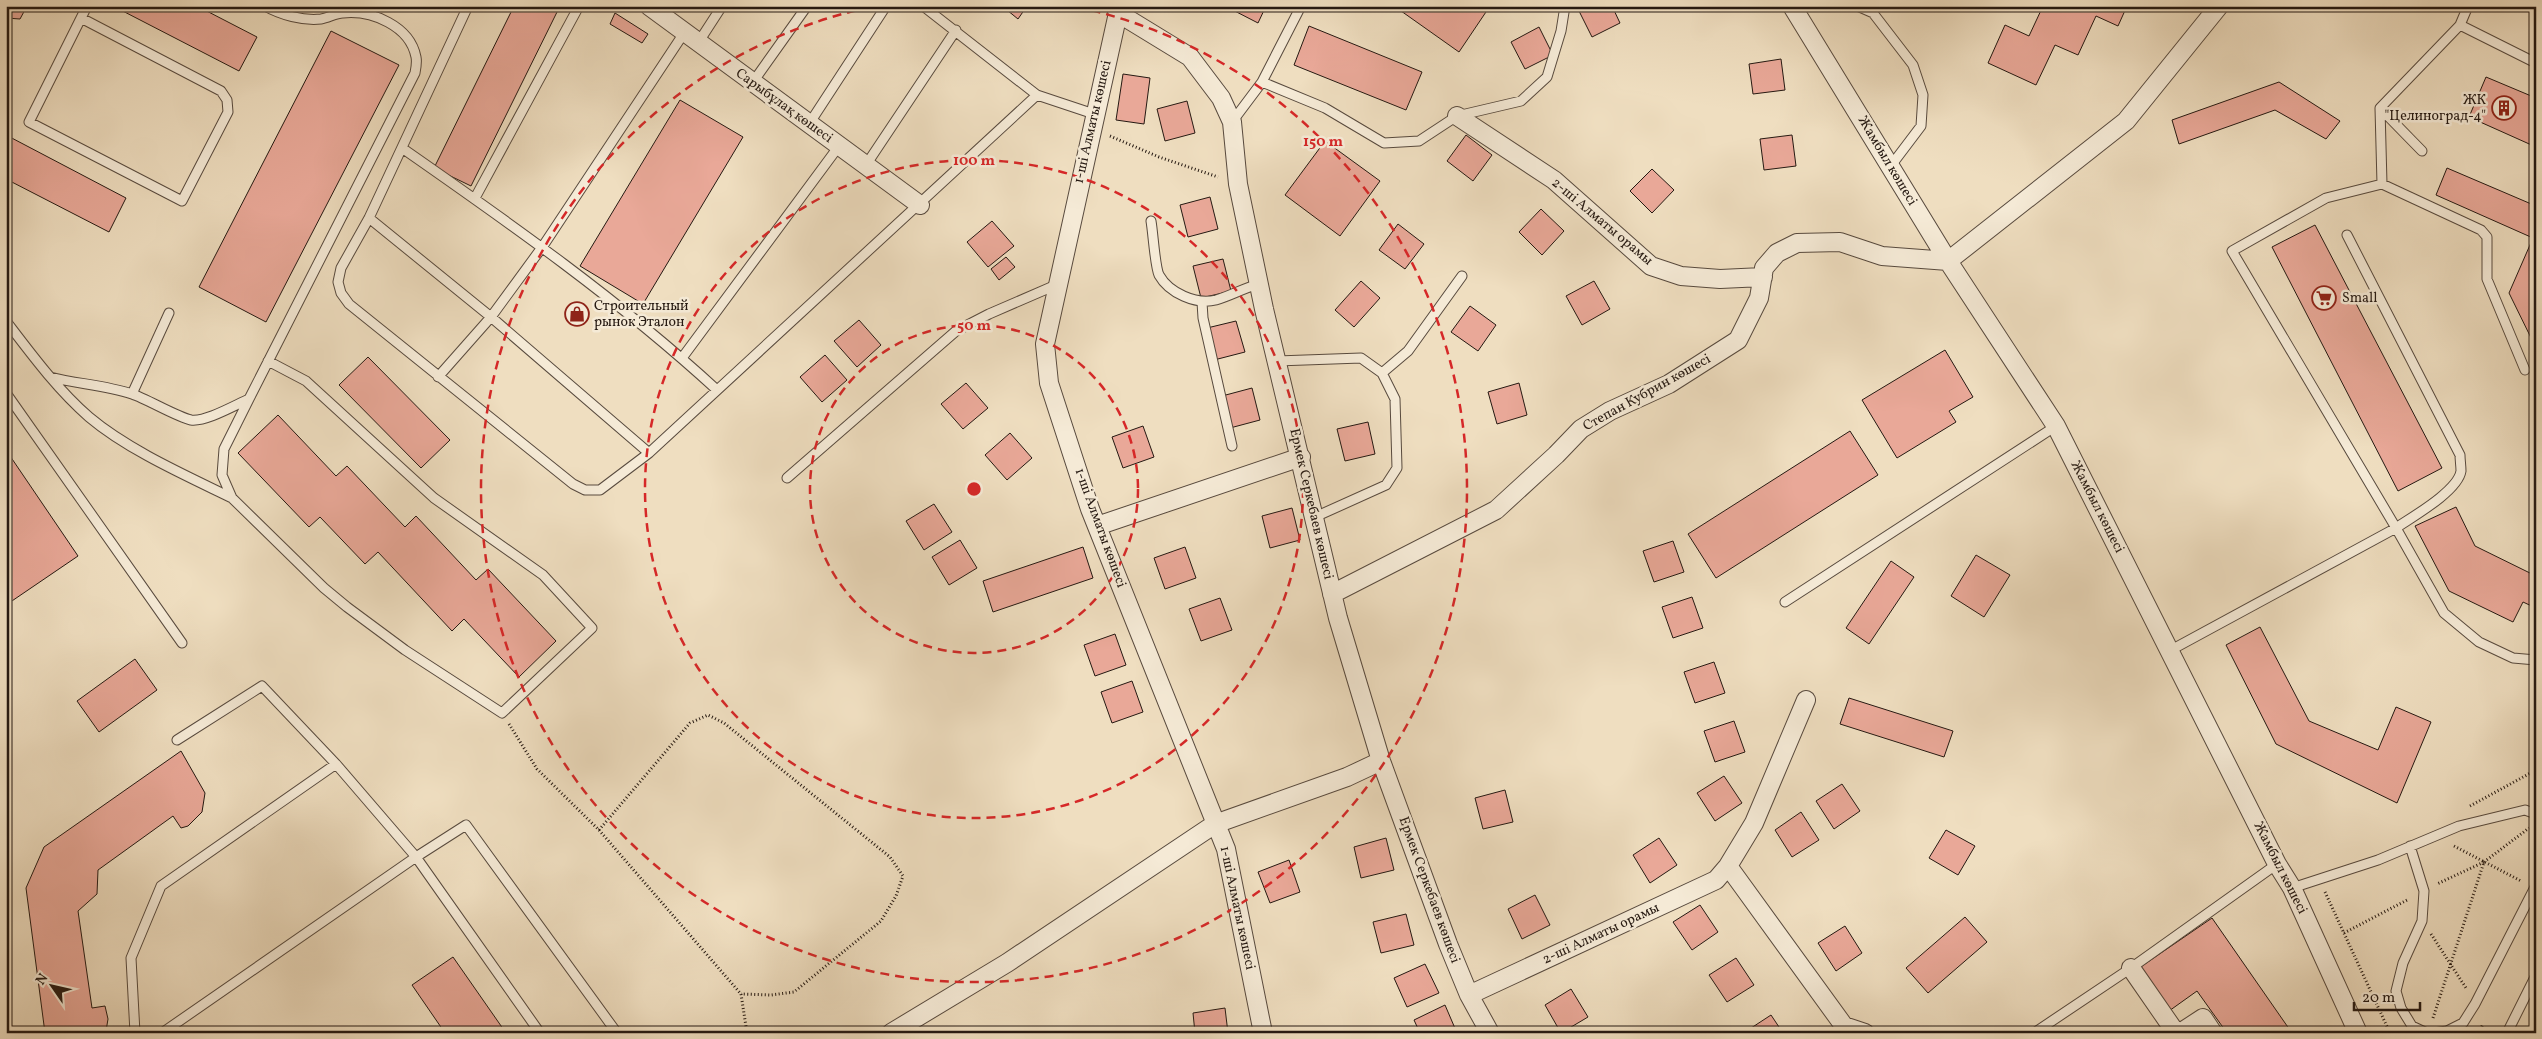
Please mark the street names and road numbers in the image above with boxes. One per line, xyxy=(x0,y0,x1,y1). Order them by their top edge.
street label: 1-ші Алматы көшесі xyxy=(1070,58,1116,186)
street label: Сарыбұлақ көшесі xyxy=(731,64,837,148)
street label: Жамбыл көшесі xyxy=(1853,113,1921,209)
street label: 2-ші Алматы орамы xyxy=(1547,174,1657,270)
street label: Степан Кубрин көшесі xyxy=(1580,350,1714,436)
street label: Ермек Серкебаев көшесі xyxy=(1284,426,1338,582)
street label: Жамбыл көшесі xyxy=(2066,458,2128,556)
street label: 1-ші Алматы көшесі xyxy=(1070,465,1130,591)
street label: Ермек Серкебаев көшесі xyxy=(1394,814,1464,966)
street label: Жамбыл көшесі xyxy=(2249,819,2311,917)
street label: 1-ші Алматы көшесі xyxy=(1215,844,1259,972)
street label: 2-ші Алматы орамы xyxy=(1539,898,1663,969)

